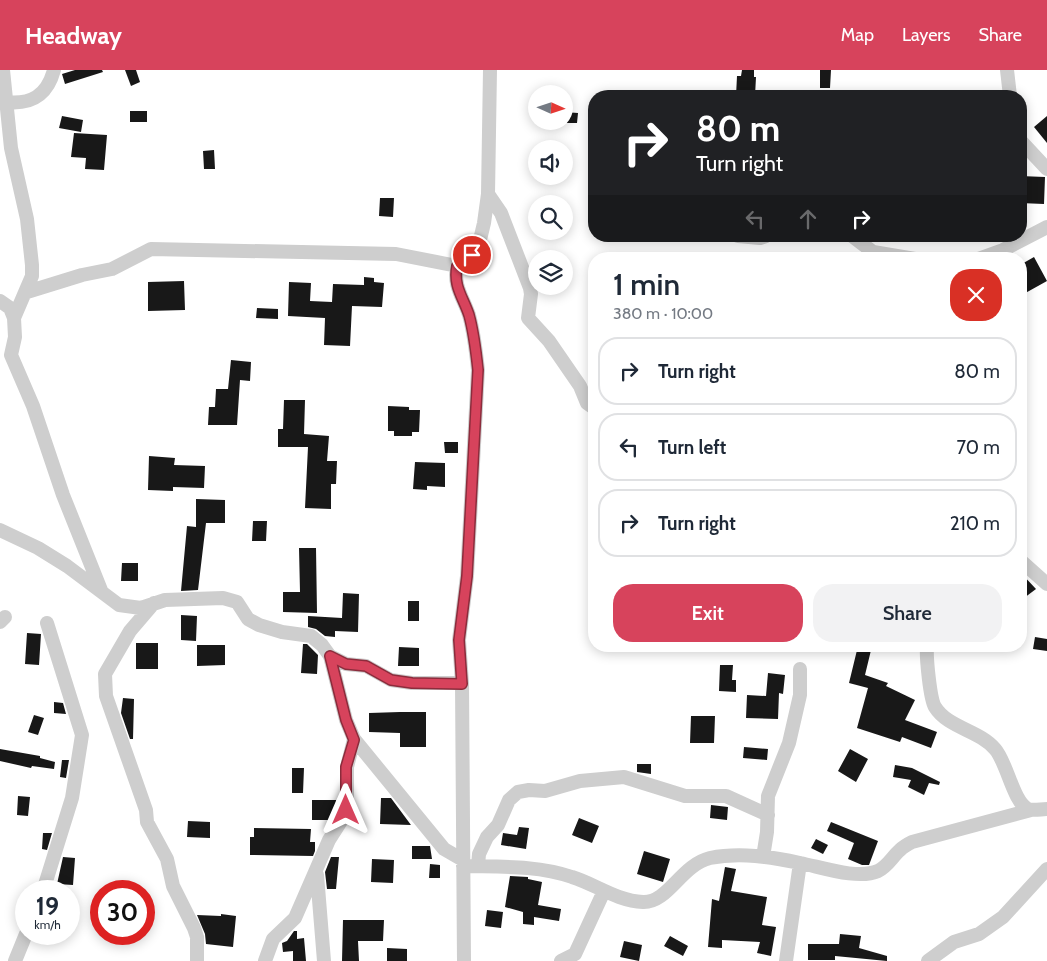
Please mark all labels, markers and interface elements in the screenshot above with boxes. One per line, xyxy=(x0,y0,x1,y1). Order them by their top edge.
text: Headway xyxy=(25,21,122,50)
text: Map xyxy=(841,24,874,46)
text: Layers xyxy=(902,24,951,46)
text: Share xyxy=(979,24,1022,46)
north arrow xyxy=(528,85,572,130)
map controls xyxy=(528,85,573,295)
text: 80 m xyxy=(696,107,780,150)
icon: right xyxy=(613,110,678,175)
button: sound xyxy=(528,140,573,185)
text: Turn right xyxy=(696,150,783,177)
button: search xyxy=(528,195,573,240)
icon: left xyxy=(741,205,769,233)
icon: ahead xyxy=(794,205,822,233)
icon: right xyxy=(847,205,875,233)
pin xyxy=(451,234,493,276)
icon: arrive xyxy=(458,241,486,269)
button: layers xyxy=(528,250,573,295)
text: 1 min xyxy=(613,266,680,303)
button: close xyxy=(950,269,1002,321)
text: 380 m · 10:00 xyxy=(613,304,713,323)
icon: right xyxy=(615,357,643,385)
text: Turn right xyxy=(658,360,736,383)
text: 80 m xyxy=(954,360,1000,383)
icon: left xyxy=(615,433,643,461)
text: Turn left xyxy=(658,436,726,459)
text: 70 m xyxy=(956,436,1000,459)
icon: right xyxy=(615,509,643,537)
text: Turn right xyxy=(658,512,736,535)
text: 210 m xyxy=(950,512,1000,535)
button: Exit xyxy=(613,584,803,642)
button: Share xyxy=(813,584,1002,642)
position arrow xyxy=(319,783,371,835)
speed limit sign: 30 xyxy=(90,880,155,945)
text: 19 xyxy=(36,891,59,921)
text: km/h xyxy=(34,917,61,932)

